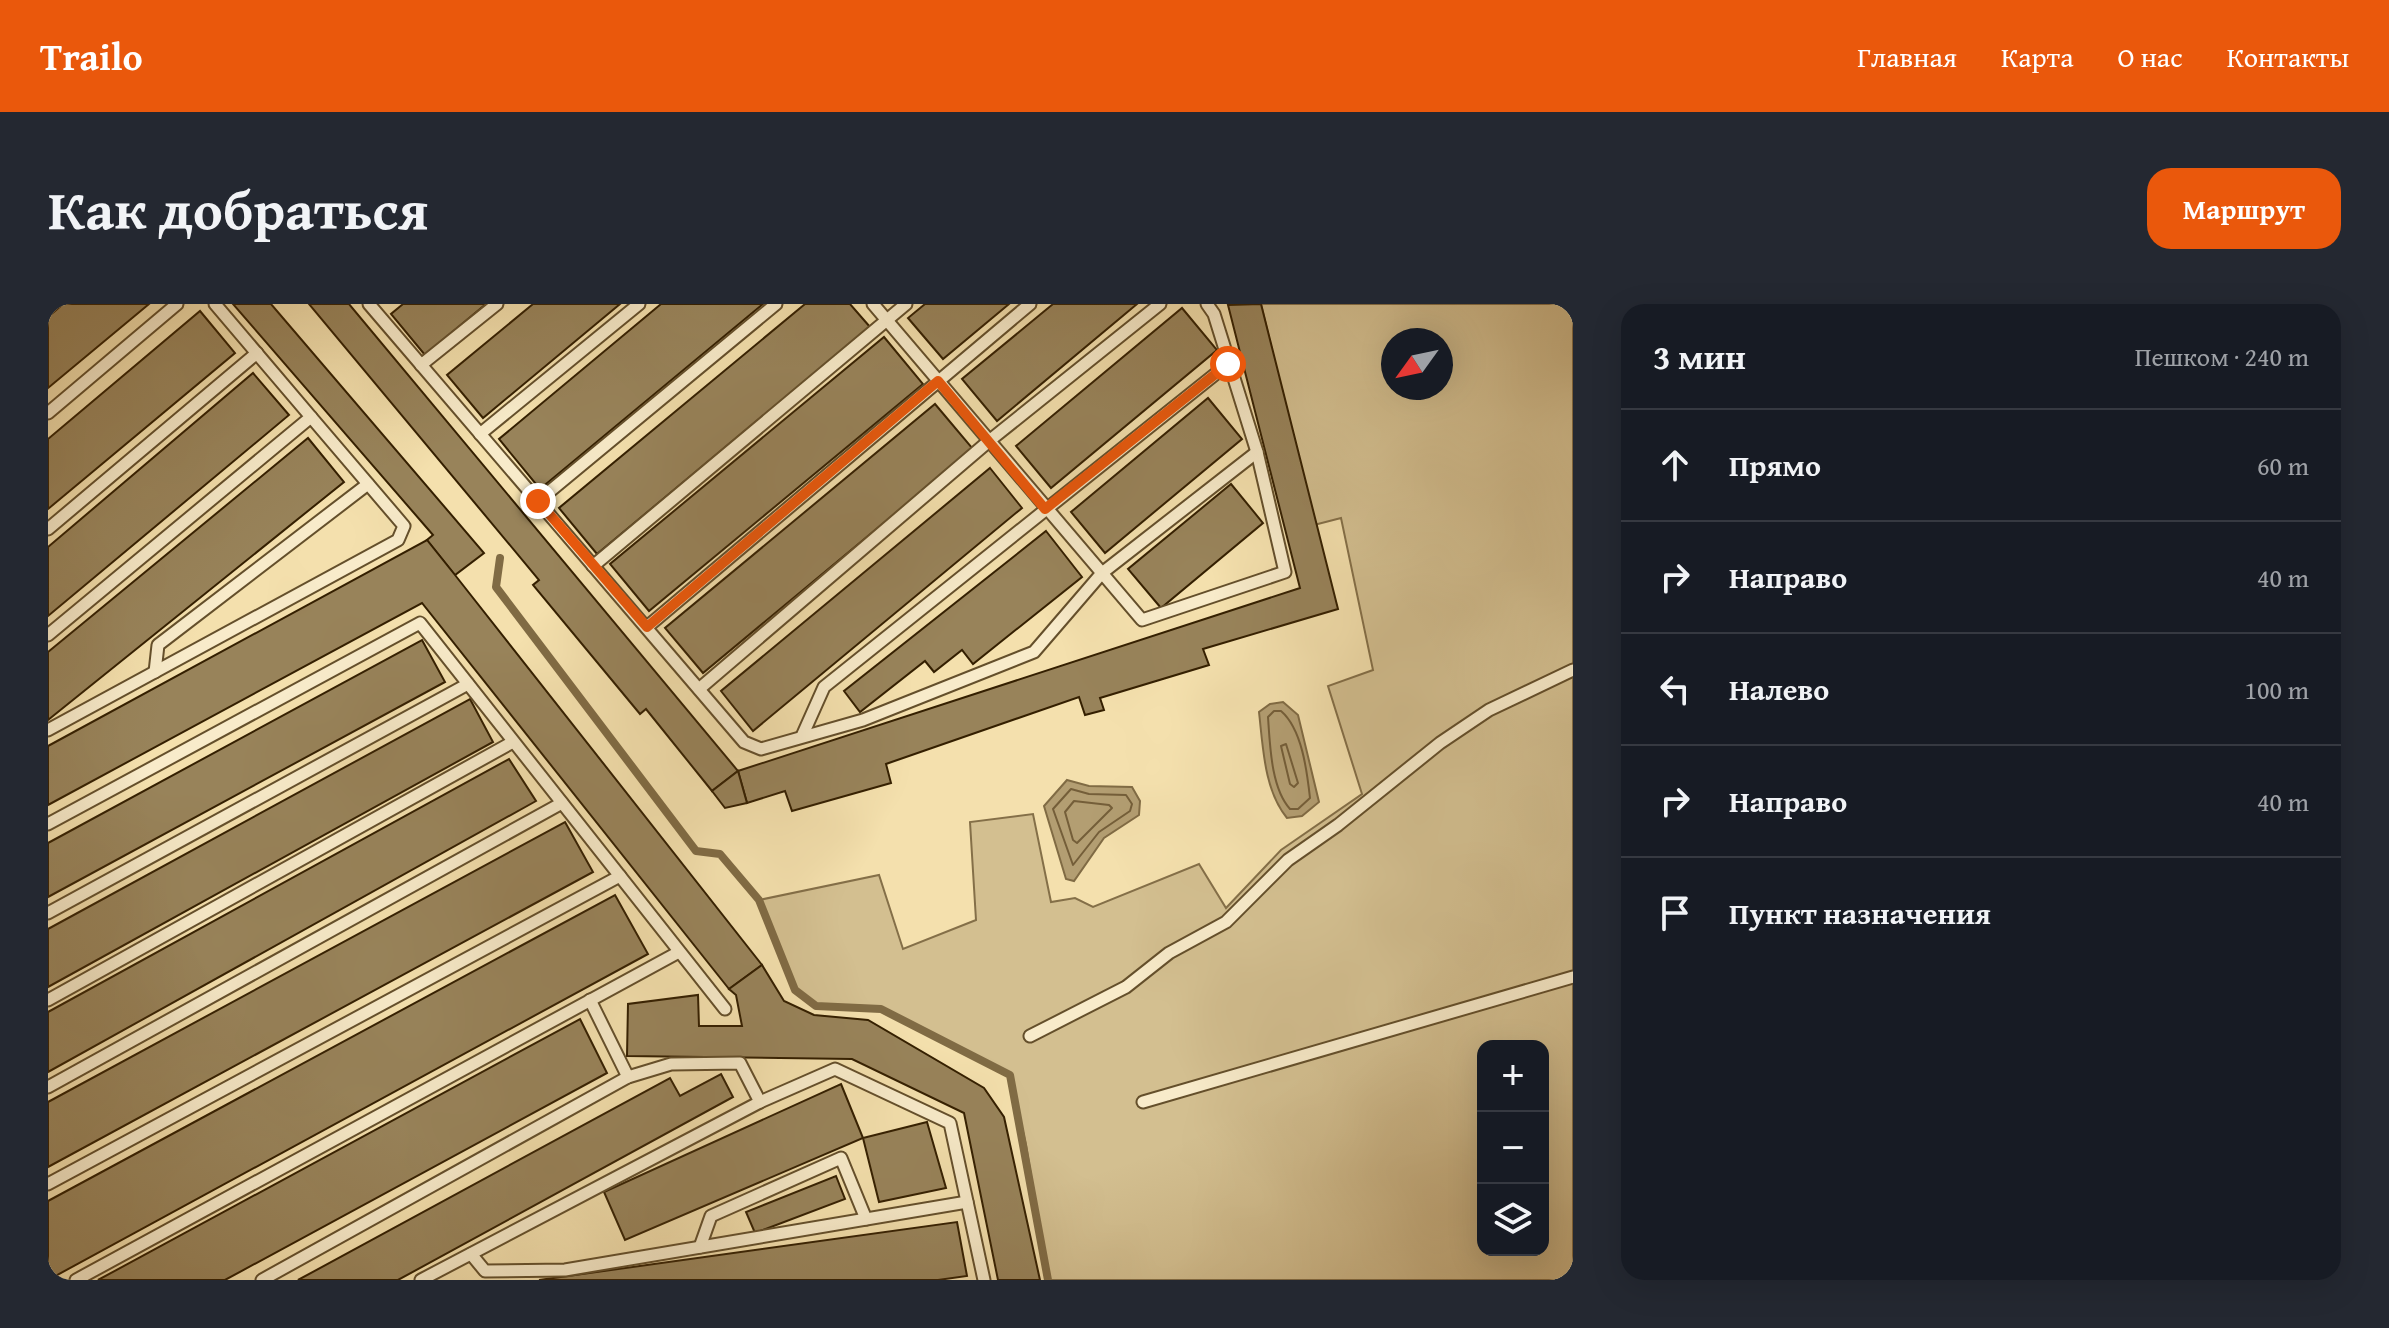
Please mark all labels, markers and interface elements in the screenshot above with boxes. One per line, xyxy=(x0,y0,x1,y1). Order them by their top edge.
text: Trailo xyxy=(40,28,143,84)
text: Главная xyxy=(1857,36,1957,77)
text: Карта xyxy=(2001,36,2073,77)
text: О нас xyxy=(2117,36,2183,77)
text: Контакты xyxy=(2227,36,2349,77)
text: Как добраться xyxy=(48,167,428,250)
button: Маршрут xyxy=(2147,168,2341,249)
north arrow xyxy=(1381,328,1453,400)
text: 3 мин xyxy=(1653,332,1746,381)
text: Пешком · 240 m xyxy=(2135,337,2309,376)
route start xyxy=(1210,346,1246,382)
icon: ahead xyxy=(1653,443,1697,487)
text: Прямо xyxy=(1729,443,1821,487)
text: 60 m xyxy=(2257,446,2309,485)
route end xyxy=(520,483,556,519)
icon: right xyxy=(1653,555,1697,599)
text: Направо xyxy=(1729,555,1847,599)
text: 40 m xyxy=(2257,558,2309,597)
icon: left xyxy=(1653,667,1697,711)
text: Налево xyxy=(1729,667,1829,711)
text: 100 m xyxy=(2244,670,2309,709)
icon: right xyxy=(1653,779,1697,823)
text: Направо xyxy=(1729,779,1847,823)
text: 40 m xyxy=(2257,782,2309,821)
icon: arrive xyxy=(1653,891,1697,935)
text: Пункт назначения xyxy=(1729,891,1991,935)
map controls xyxy=(1477,1040,1549,1256)
button: + xyxy=(1477,1040,1549,1112)
button: − xyxy=(1477,1112,1549,1184)
button: layers xyxy=(1477,1184,1549,1256)

